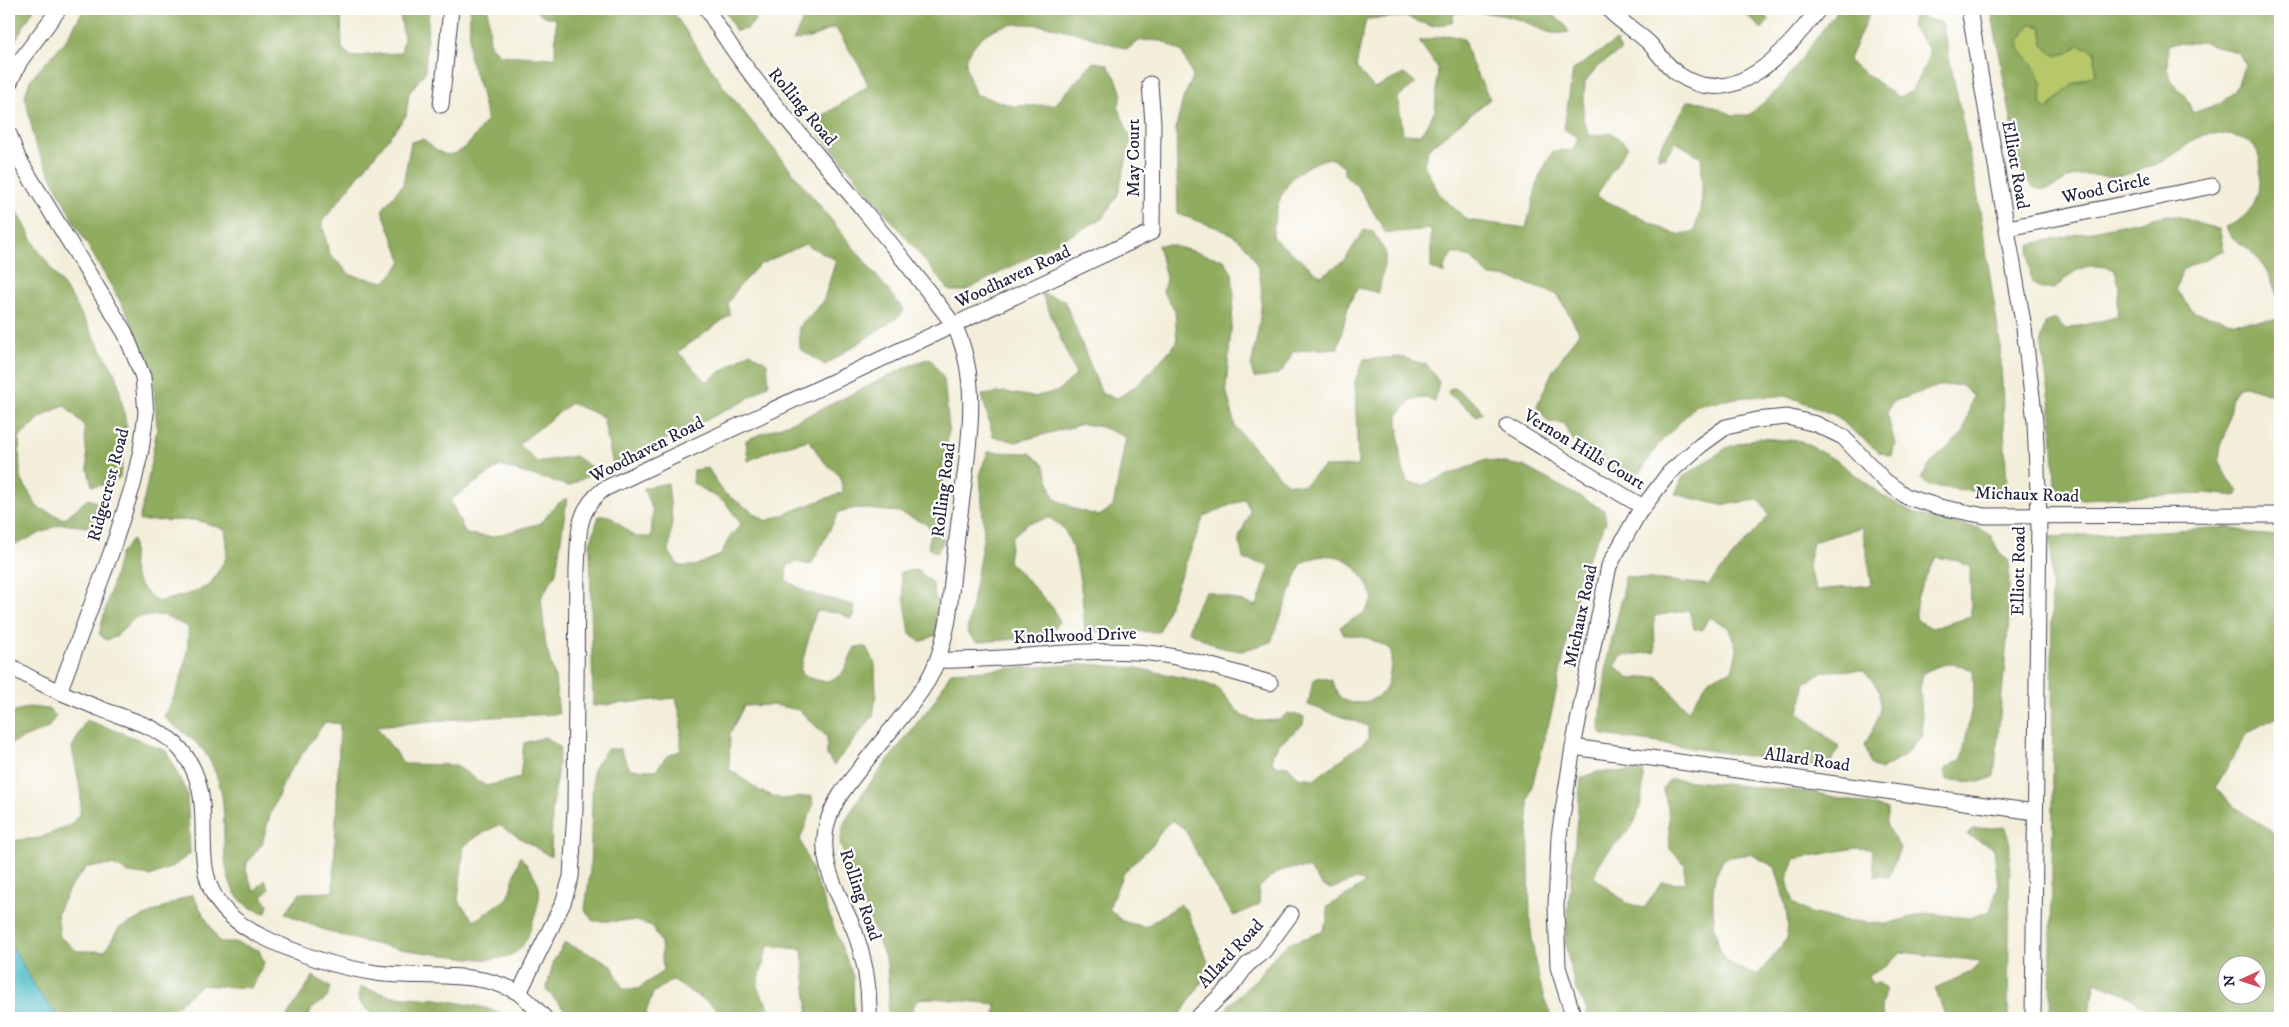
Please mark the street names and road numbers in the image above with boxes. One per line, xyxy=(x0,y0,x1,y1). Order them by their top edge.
street label: Rolling Road xyxy=(763,63,841,151)
street label: May Court xyxy=(1123,119,1145,197)
street label: Elliott Road xyxy=(1996,119,2034,211)
street label: Wood Circle xyxy=(2059,169,2152,209)
street label: Woodhaven Road xyxy=(951,241,1074,314)
street label: Vernon Hills Court xyxy=(1518,404,1649,495)
street label: Woodhaven Road xyxy=(585,412,708,489)
street label: Ridgecrest Road xyxy=(83,426,135,544)
street label: Rolling Road xyxy=(927,441,961,539)
street label: Michaux Road xyxy=(1974,482,2080,508)
street label: Elliott Road xyxy=(2007,526,2031,616)
street label: Michaux Road xyxy=(1559,563,1603,669)
street label: Knollwood Drive xyxy=(1013,623,1137,649)
street label: Allard Road xyxy=(1763,743,1851,777)
street label: Rolling Road xyxy=(834,846,886,944)
street label: Allard Road xyxy=(1193,915,1269,993)

